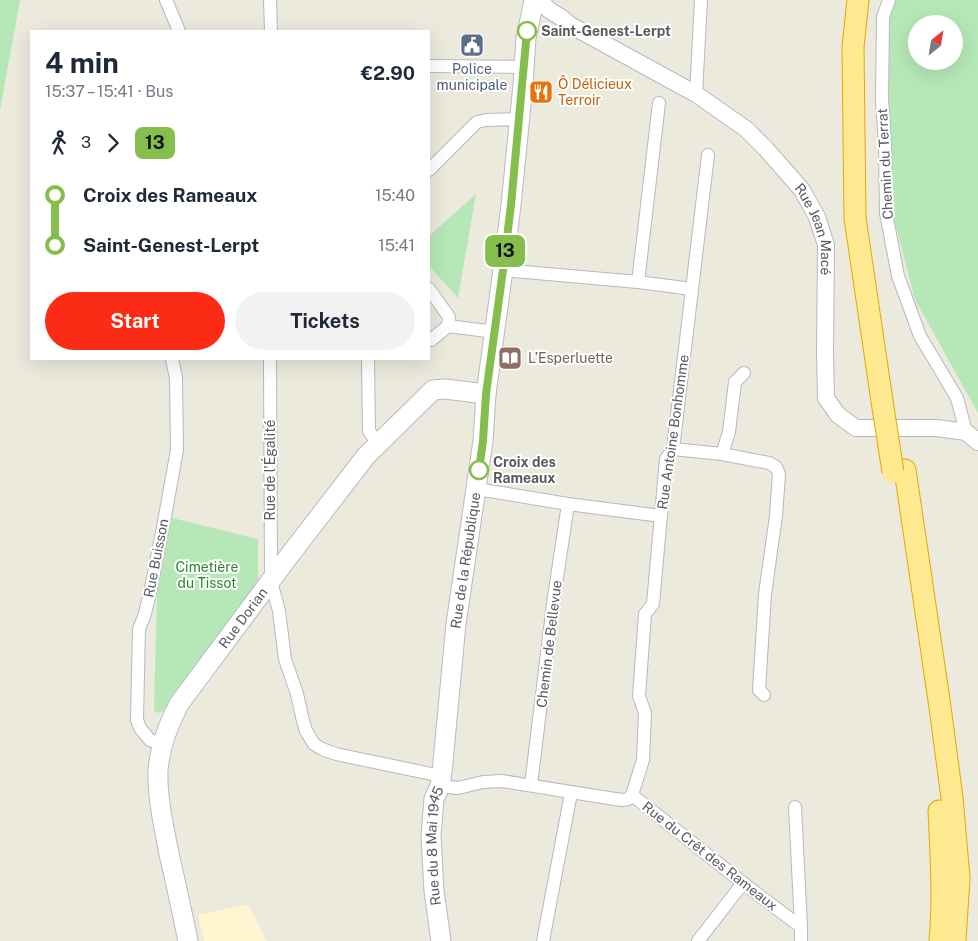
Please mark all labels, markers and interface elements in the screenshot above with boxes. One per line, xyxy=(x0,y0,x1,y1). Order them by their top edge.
north arrow xyxy=(908,15,962,70)
map controls xyxy=(908,15,963,70)
marker: Saint-Genest-Lerpt xyxy=(517,21,537,41)
place label: Saint-Genest-Lerpt xyxy=(541,23,671,39)
public building icon: Police municipale xyxy=(459,32,485,58)
text: 4 min xyxy=(45,46,119,79)
place label: Police municipale xyxy=(437,61,507,93)
text: €2.90 xyxy=(361,62,415,84)
place label: Ô Délicieux Terroir xyxy=(558,75,632,108)
restaurant icon: Ô Délicieux Terroir xyxy=(528,79,554,105)
text: 15:37 – 15:41 · Bus xyxy=(45,82,173,101)
street label: Chemin du Terrat xyxy=(874,108,896,220)
icon: walk xyxy=(45,129,73,157)
icon: forward xyxy=(99,129,127,157)
text: 13 xyxy=(145,132,165,153)
text: 3 xyxy=(81,133,91,152)
street label: Rue Jean Macé xyxy=(792,180,834,275)
text: Croix des Rameaux xyxy=(83,184,257,206)
text: 15:40 xyxy=(375,186,415,205)
text: Saint-Genest-Lerpt xyxy=(83,234,259,256)
line badge: 13 xyxy=(482,235,528,267)
text: 15:41 xyxy=(378,236,415,255)
text: 13 xyxy=(495,240,515,261)
button: Start xyxy=(45,292,225,350)
button: Tickets xyxy=(235,292,415,350)
library icon: L’Esperluette xyxy=(497,345,523,371)
place label: L’Esperluette xyxy=(528,350,613,366)
street label: Rue Antoine Bonhomme xyxy=(654,354,692,510)
street label: Rue de l'Égalité xyxy=(261,420,278,520)
place label: Croix des Rameaux xyxy=(493,454,556,486)
marker: Croix des Rameaux xyxy=(469,460,489,480)
street label: Rue de la République xyxy=(447,491,483,630)
street label: Rue Buisson xyxy=(141,517,171,599)
park label: Cimetière du Tissot xyxy=(175,559,239,591)
street label: Chemin de Bellevue xyxy=(533,579,565,709)
street label: Rue Dorian xyxy=(215,585,271,651)
street label: Rue du 8 Mai 1945 xyxy=(423,784,447,906)
street label: Rue du Crêt des Rameaux xyxy=(639,798,781,914)

